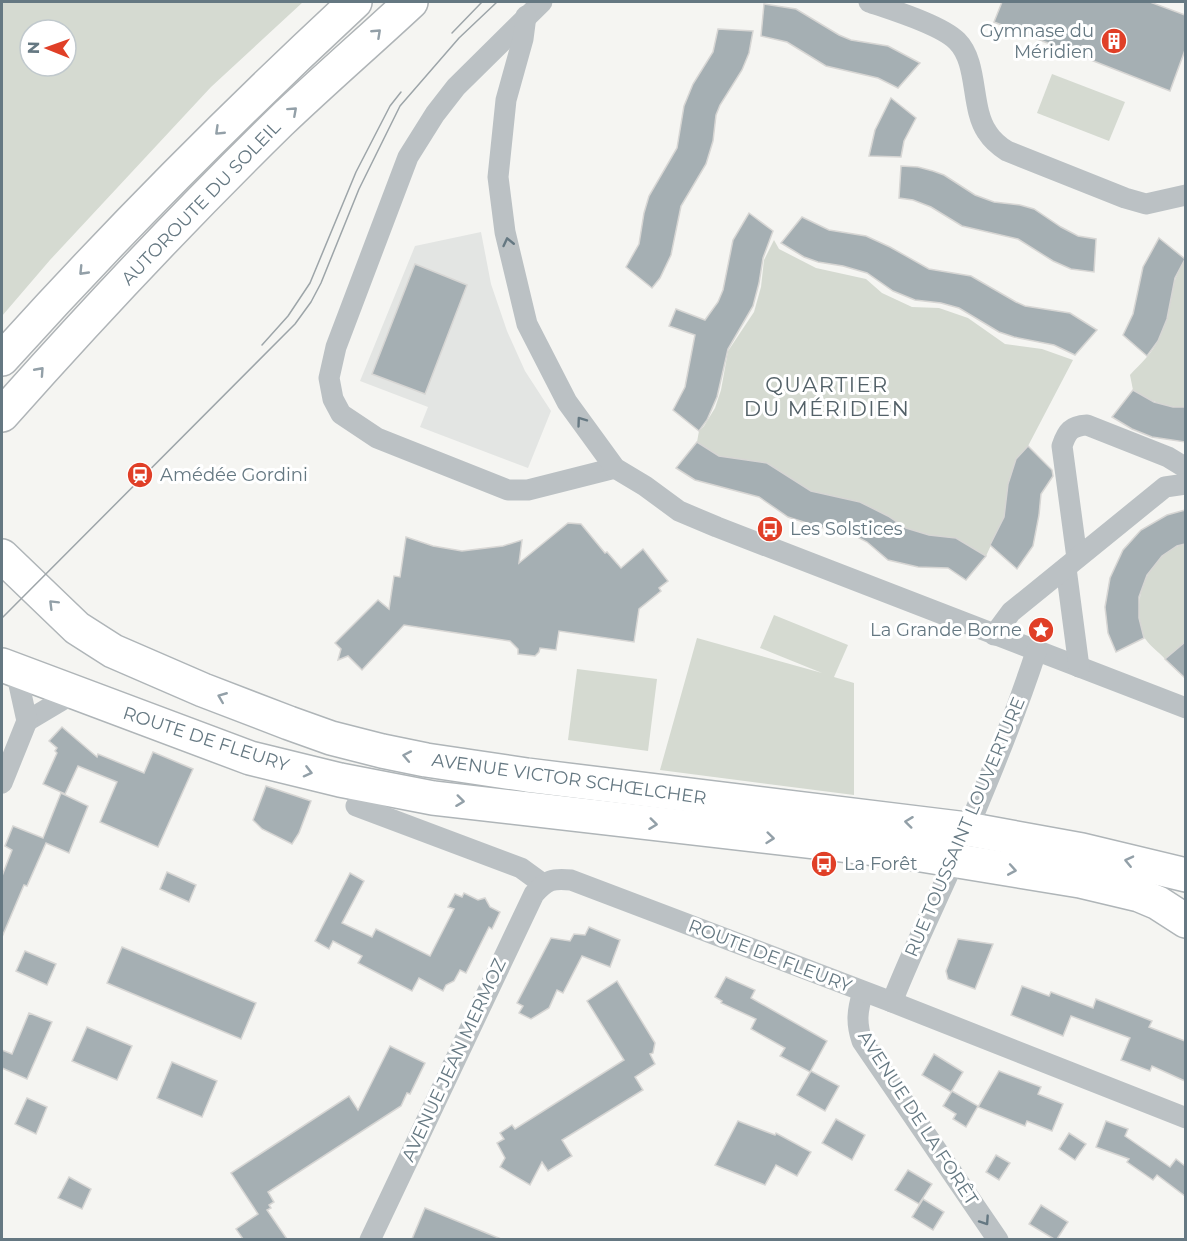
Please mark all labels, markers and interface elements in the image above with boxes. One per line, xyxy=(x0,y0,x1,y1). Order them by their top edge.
north arrow xyxy=(18,18,78,78)
place label: Gymnase du Méridien xyxy=(980,20,1094,63)
building icon: Gymnase du Méridien xyxy=(1099,26,1129,56)
one-way arrow xyxy=(370,29,381,40)
text: N xyxy=(24,41,43,54)
one-way arrow xyxy=(286,107,296,118)
street label: AUTOROUTE DU SOLEIL xyxy=(117,116,286,290)
one-way arrow xyxy=(215,124,225,135)
one-way arrow xyxy=(502,237,515,247)
one-way arrow xyxy=(79,264,90,274)
one-way arrow xyxy=(33,368,44,378)
district label: QUARTIER DU MÉRIDIEN xyxy=(744,372,910,421)
one-way arrow xyxy=(577,417,588,428)
station icon: Amédée Gordini xyxy=(125,460,155,490)
place label: Amédée Gordini xyxy=(160,464,308,486)
bus stop icon: Les Solstices xyxy=(755,514,785,544)
place label: Les Solstices xyxy=(790,518,903,540)
one-way arrow xyxy=(49,600,60,611)
place icon: La Grande Borne xyxy=(1026,615,1056,645)
place label: La Grande Borne xyxy=(870,619,1022,641)
one-way arrow xyxy=(217,692,228,704)
street label: RUE TOUSSAINT LOUVERTURE xyxy=(900,694,1030,960)
street label: ROUTE DE FLEURY xyxy=(120,702,292,776)
street label: AVENUE VICTOR SCHŒLCHER xyxy=(430,749,708,809)
one-way arrow xyxy=(402,750,412,763)
one-way arrow xyxy=(302,765,312,777)
one-way arrow xyxy=(455,795,464,807)
one-way arrow xyxy=(905,816,914,829)
one-way arrow xyxy=(649,818,658,830)
one-way arrow xyxy=(766,831,775,843)
bus stop icon: La Forêt xyxy=(809,849,839,879)
place label: La Forêt xyxy=(844,853,917,875)
one-way arrow xyxy=(1124,856,1134,869)
one-way arrow xyxy=(1006,863,1016,876)
street label: ROUTE DE FLEURY xyxy=(685,915,855,998)
street label: AVENUE JEAN MERMOZ xyxy=(397,955,511,1165)
street label: AVENUE DE LA FORÊT xyxy=(853,1027,983,1210)
one-way arrow xyxy=(978,1214,989,1225)

